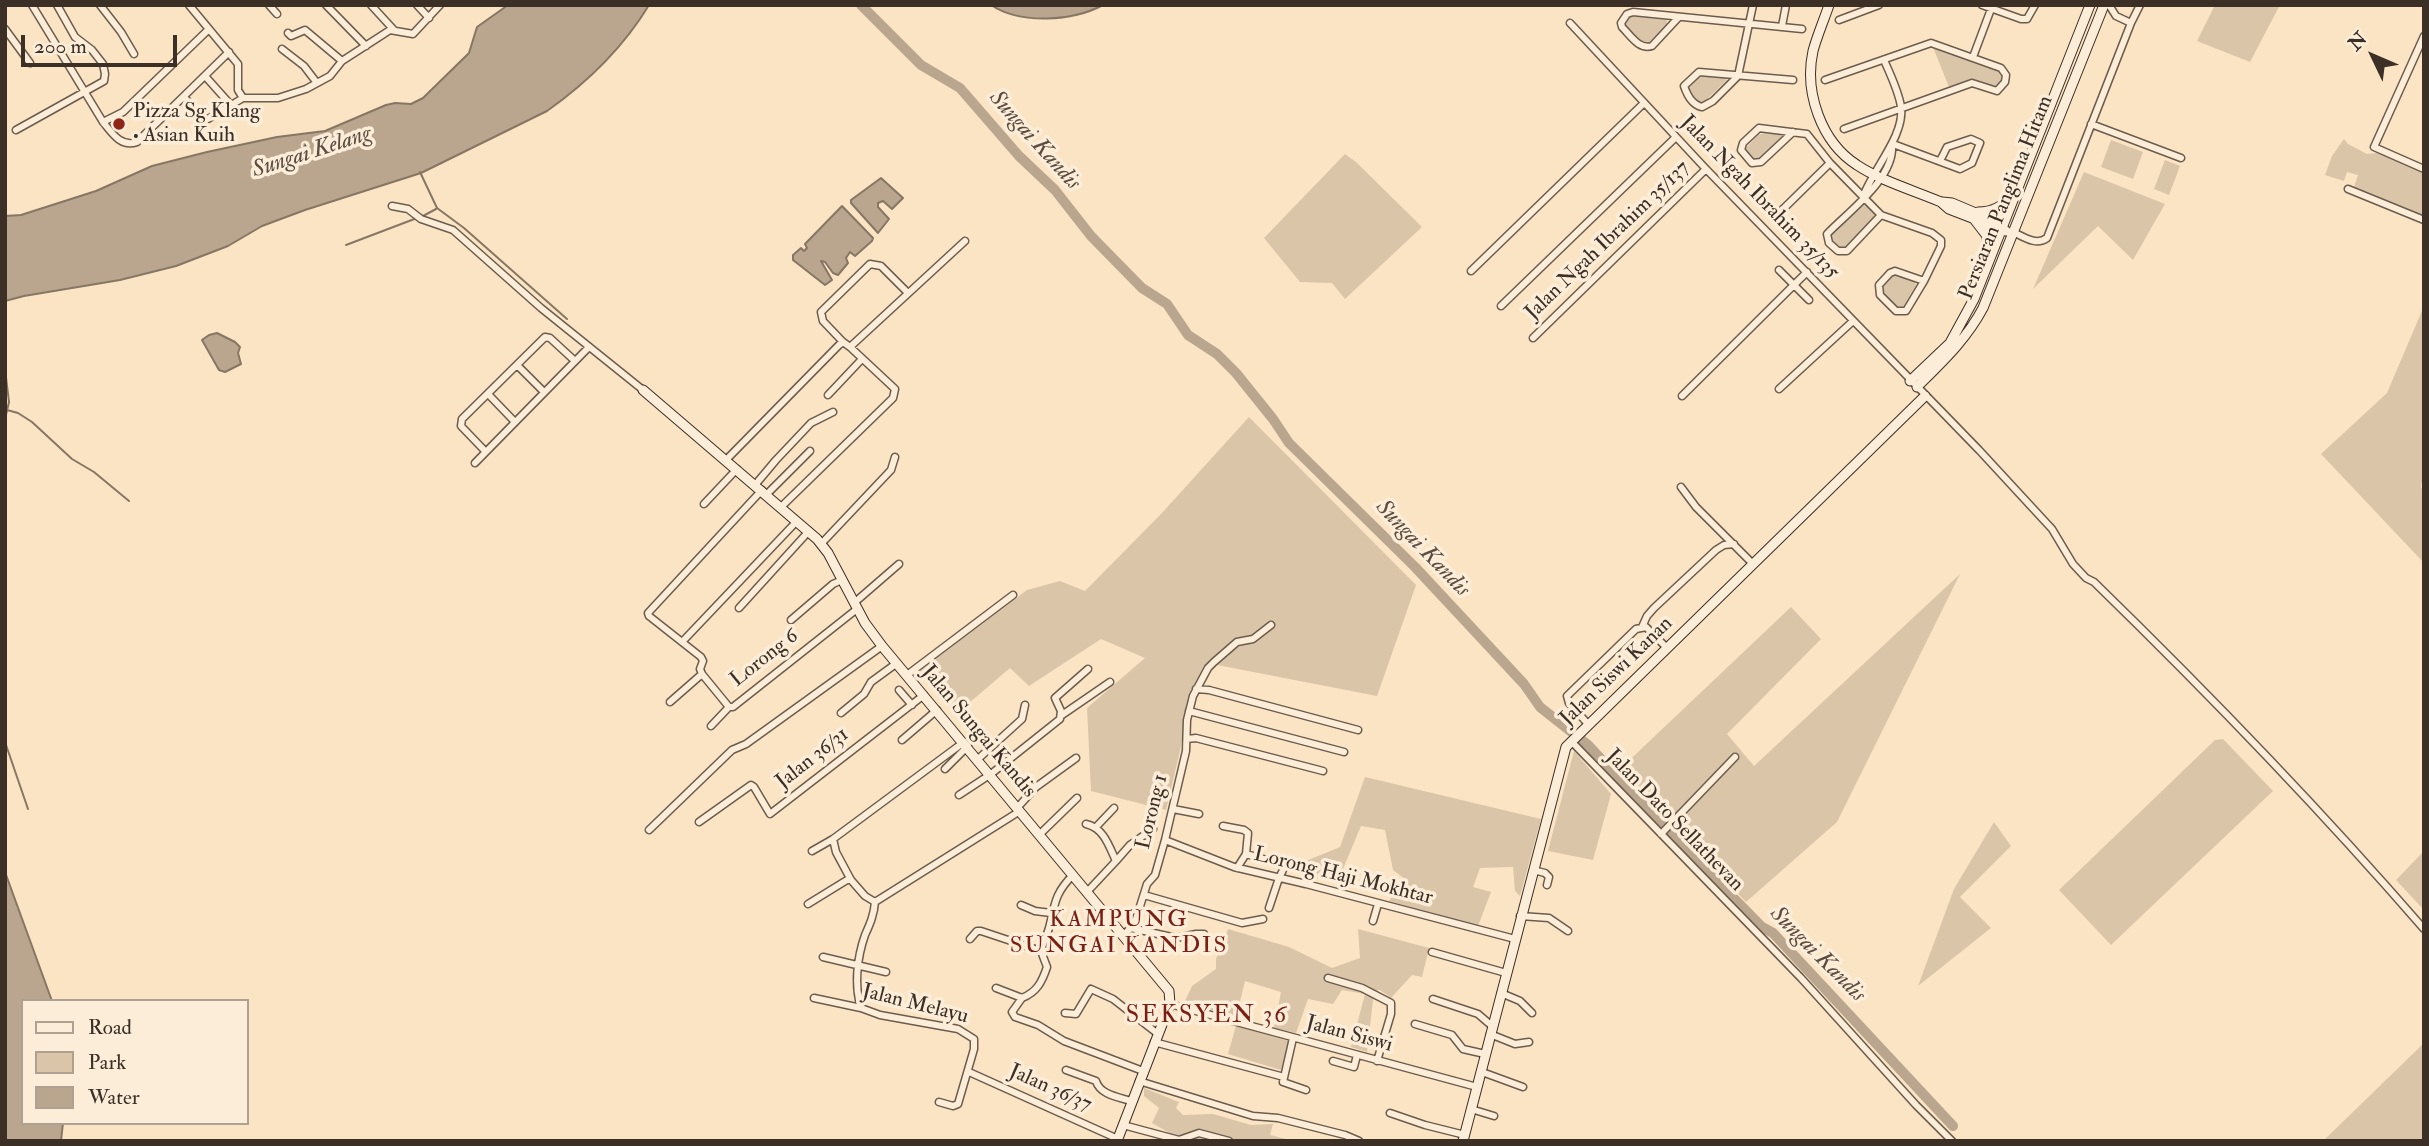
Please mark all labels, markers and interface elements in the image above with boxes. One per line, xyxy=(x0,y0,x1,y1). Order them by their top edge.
scale bar xyxy=(24,21,180,65)
north arrow xyxy=(2338,21,2408,91)
text: N xyxy=(2343,27,2372,56)
text: 200 m xyxy=(34,33,87,60)
water label: Sungai Kandis xyxy=(982,86,1086,196)
street label: Persiaran Panglima Hitam xyxy=(1955,92,2059,304)
place label: Pizza Sg Klang • Asian Kuih xyxy=(133,99,260,149)
street label: Jalan Ngah Ibrahim 35/135 xyxy=(1674,111,1844,285)
marker: Pizza Sg Klang • Asian Kuih xyxy=(111,116,127,132)
water label: Sungai Kelang xyxy=(249,121,375,185)
street label: Jalan Ngah Ibrahim 35/137 xyxy=(1521,156,1695,326)
water label: Sungai Kandis xyxy=(1369,495,1475,603)
street label: Jalan Siswi Kanan xyxy=(1555,612,1679,732)
street label: Lorong 6 xyxy=(726,625,804,693)
street label: Jalan Sungai Kandis xyxy=(915,661,1041,803)
street label: Jalan 36/31 xyxy=(772,723,854,795)
street label: Jalan Dato Sellathevan xyxy=(1600,745,1748,897)
street label: Lorong 1 xyxy=(1132,772,1174,852)
street label: Lorong Haji Mokhtar xyxy=(1251,843,1435,911)
water label: Sungai Kandis xyxy=(1763,901,1871,1009)
district label: KAMPUNG SUNGAI KANDIS xyxy=(1011,907,1227,961)
street label: Jalan Melayu xyxy=(859,980,971,1030)
legend xyxy=(21,999,248,1125)
district label: SEKSYEN 36 xyxy=(1127,1003,1287,1031)
street label: Jalan Siswi xyxy=(1303,1011,1395,1059)
text: Road xyxy=(88,1014,132,1041)
text: Park xyxy=(88,1049,126,1076)
street label: Jalan 36/37 xyxy=(1005,1060,1095,1118)
text: Water xyxy=(88,1084,140,1111)

